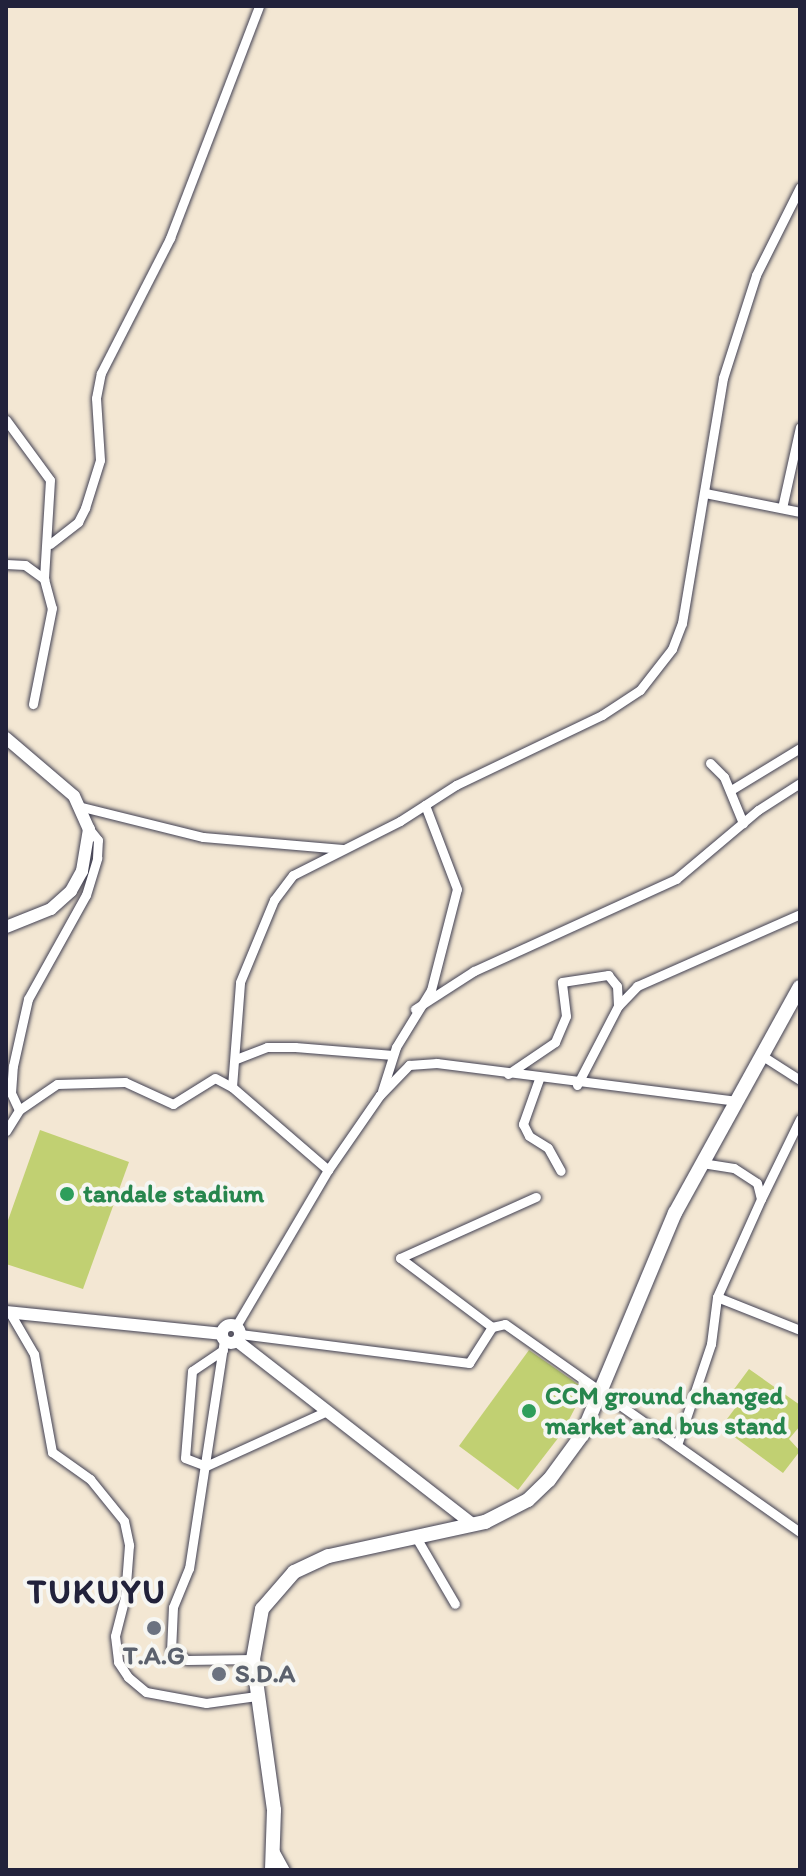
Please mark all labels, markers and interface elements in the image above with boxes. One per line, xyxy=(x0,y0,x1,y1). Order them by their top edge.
place label: tandale stadium xyxy=(83,1178,265,1210)
marker: tandale stadium xyxy=(58,1185,76,1203)
place label: CCM ground changed market and bus stand xyxy=(545,1380,789,1442)
marker: CCM ground changed market and bus stand xyxy=(520,1402,538,1420)
district label: TUKUYU xyxy=(27,1572,167,1612)
marker: T.A.G xyxy=(145,1619,163,1637)
place label: T.A.G xyxy=(123,1640,185,1672)
place label: S.D.A xyxy=(235,1658,296,1690)
marker: S.D.A xyxy=(210,1665,228,1683)

